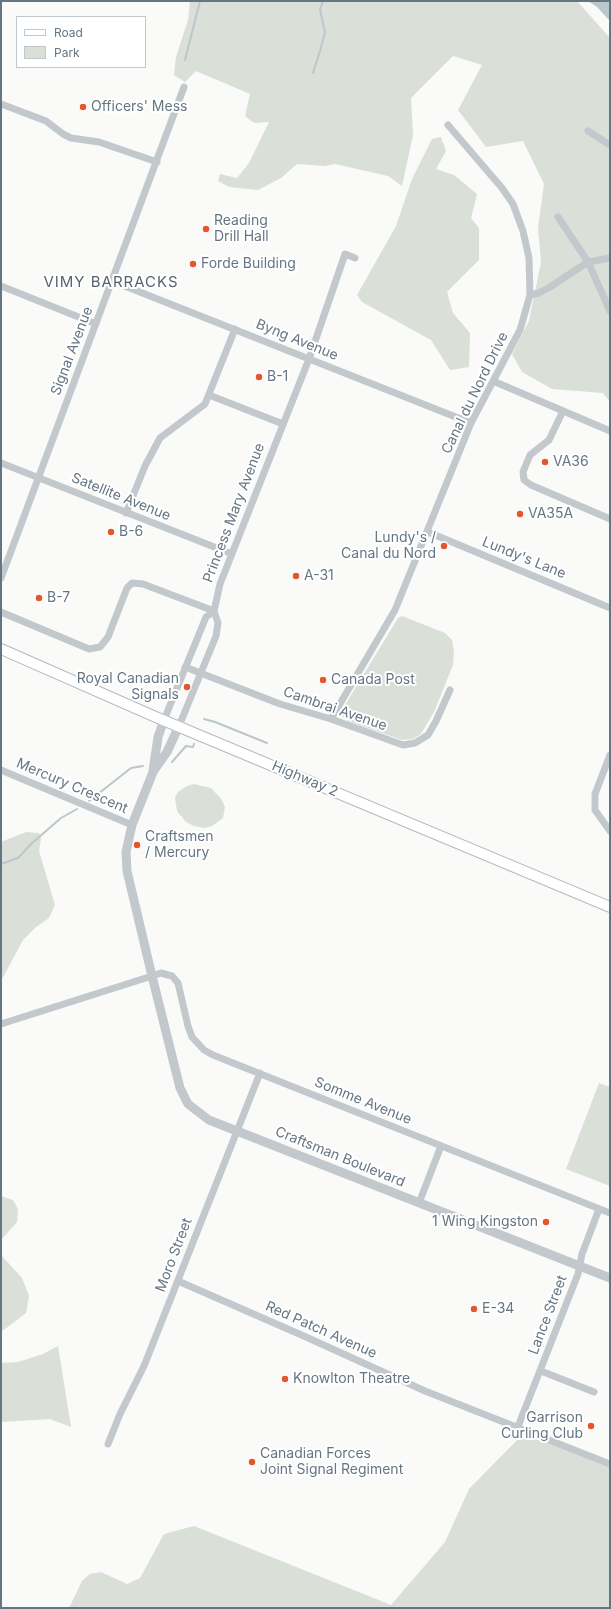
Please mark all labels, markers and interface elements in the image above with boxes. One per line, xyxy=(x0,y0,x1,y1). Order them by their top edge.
legend xyxy=(16,16,146,68)
text: Road xyxy=(54,25,83,40)
text: Park xyxy=(54,45,80,60)
place label: Officers' Mess xyxy=(91,99,187,115)
marker: Officers' Mess xyxy=(78,102,88,112)
place label: Reading Drill Hall xyxy=(214,213,269,246)
marker: Reading Drill Hall xyxy=(201,224,211,234)
place label: Forde Building xyxy=(201,256,296,272)
marker: Forde Building xyxy=(188,259,198,269)
district label: VIMY BARRACKS xyxy=(43,273,179,291)
street label: Signal Avenue xyxy=(47,304,97,398)
street label: Byng Avenue xyxy=(254,316,340,364)
street label: Canal du Nord Drive xyxy=(438,329,512,457)
place label: B-1 xyxy=(267,369,288,385)
marker: B-1 xyxy=(254,372,264,382)
street label: Princess Mary Avenue xyxy=(200,441,268,585)
place label: VA36 xyxy=(553,454,589,470)
marker: VA36 xyxy=(540,457,550,467)
street label: Satellite Avenue xyxy=(69,469,173,525)
place label: VA35A xyxy=(528,506,573,522)
marker: VA35A xyxy=(515,509,525,519)
place label: B-6 xyxy=(119,524,143,540)
marker: B-6 xyxy=(106,527,116,537)
place label: Lundy's / Canal du Nord xyxy=(341,530,436,562)
street label: Lundy's Lane xyxy=(480,534,568,582)
marker: Lundy's / Canal du Nord xyxy=(439,541,449,551)
place label: A-31 xyxy=(304,568,334,584)
marker: A-31 xyxy=(291,571,301,581)
place label: B-7 xyxy=(47,590,70,606)
marker: B-7 xyxy=(34,593,44,603)
place label: Royal Canadian Signals xyxy=(77,671,179,704)
place label: Canada Post xyxy=(331,672,415,688)
marker: Canada Post xyxy=(318,675,328,685)
marker: Royal Canadian Signals xyxy=(182,682,192,692)
street label: Cambrai Avenue xyxy=(281,683,389,735)
street label: Mercury Crescent xyxy=(14,755,130,817)
street label: Highway 2 xyxy=(269,758,341,800)
place label: Craftsmen / Mercury xyxy=(145,829,214,862)
marker: Craftsmen / Mercury xyxy=(132,840,142,850)
street label: Somme Avenue xyxy=(312,1074,414,1128)
street label: Craftsman Boulevard xyxy=(273,1123,407,1191)
place label: 1 Wing Kingston xyxy=(432,1214,538,1230)
street label: Moro Street xyxy=(152,1216,196,1294)
marker: 1 Wing Kingston xyxy=(541,1217,551,1227)
street label: Lance Street xyxy=(525,1273,571,1357)
street label: Red Patch Avenue xyxy=(263,1298,379,1362)
place label: E-34 xyxy=(482,1301,514,1317)
marker: E-34 xyxy=(469,1304,479,1314)
place label: Knowlton Theatre xyxy=(293,1371,410,1387)
marker: Knowlton Theatre xyxy=(280,1374,290,1384)
place label: Garrison Curling Club xyxy=(501,1410,583,1442)
marker: Garrison Curling Club xyxy=(586,1421,596,1431)
place label: Canadian Forces Joint Signal Regiment xyxy=(260,1446,403,1478)
marker: Canadian Forces Joint Signal Regiment xyxy=(247,1457,257,1467)

